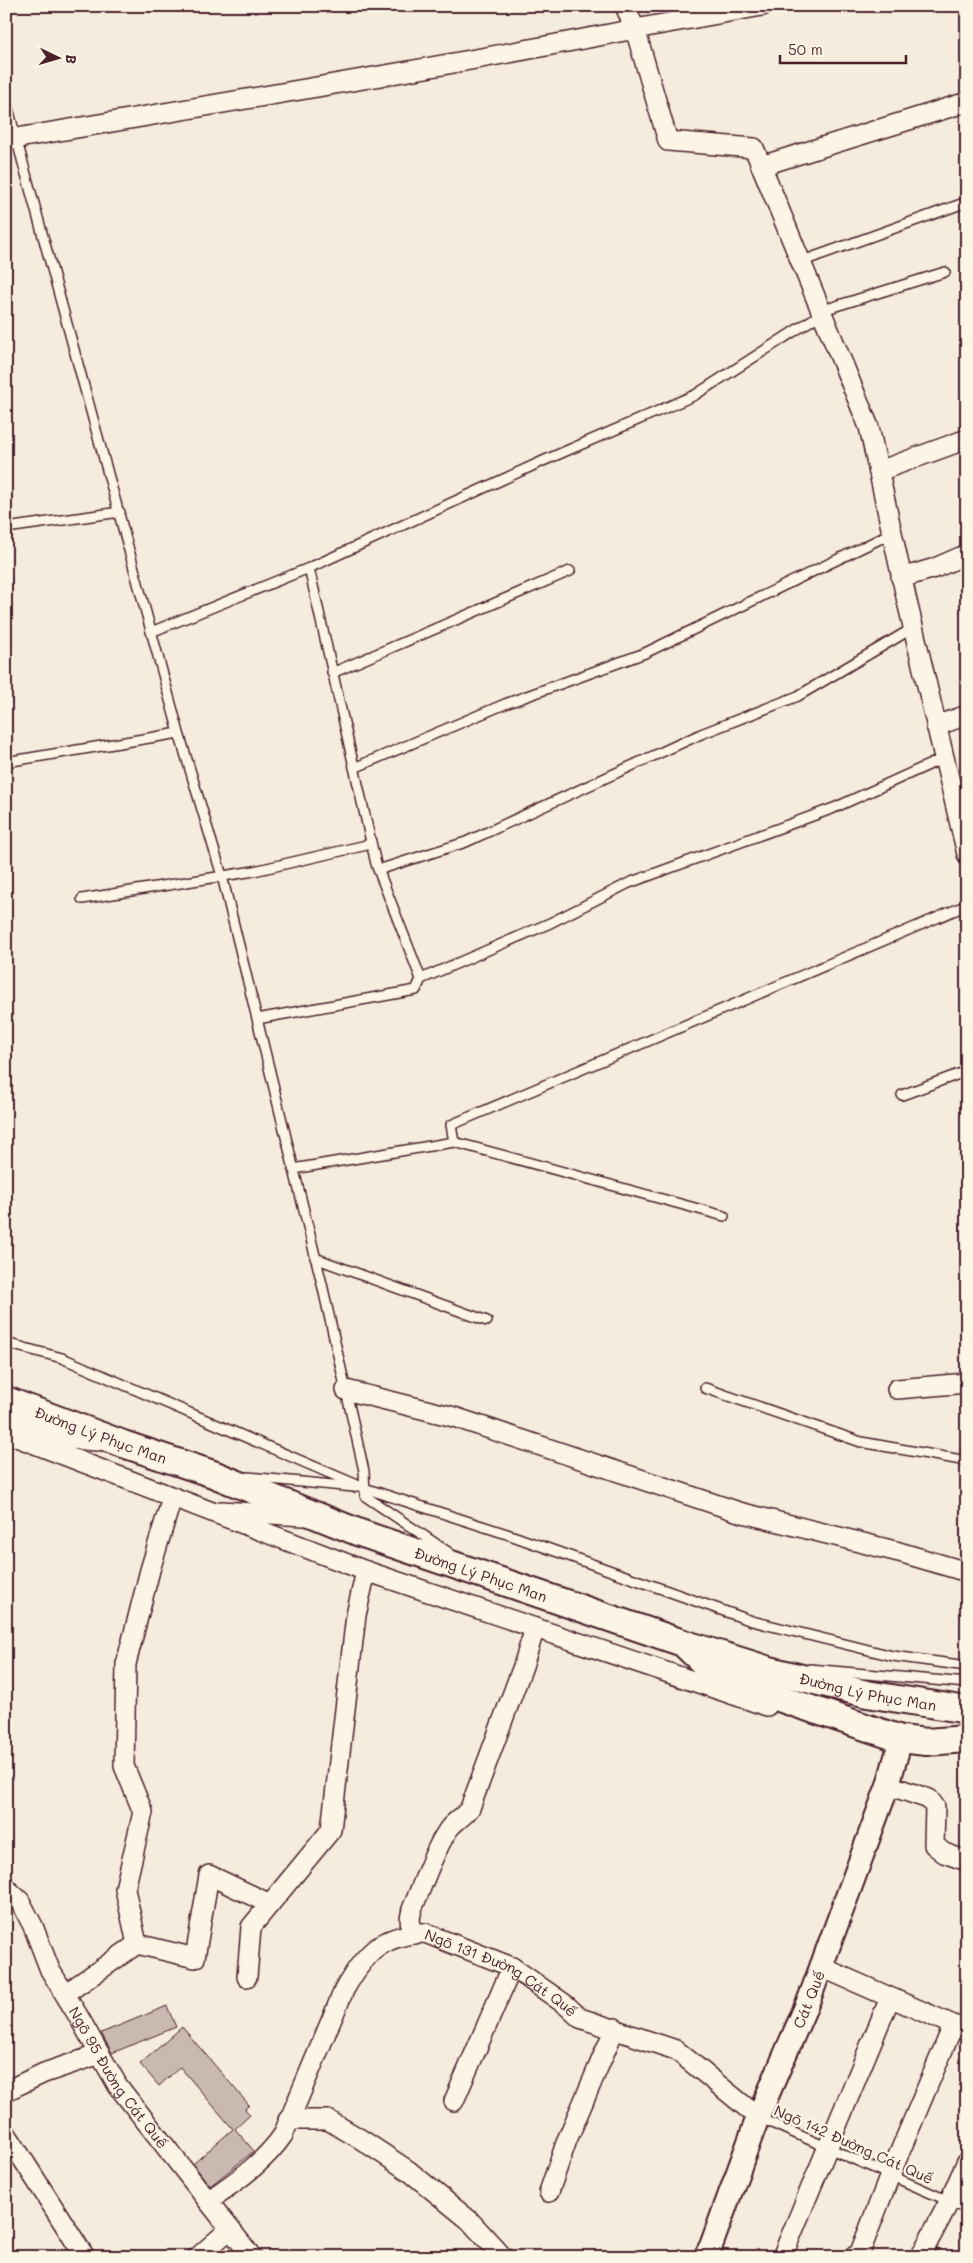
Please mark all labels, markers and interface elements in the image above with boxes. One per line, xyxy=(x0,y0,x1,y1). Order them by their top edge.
north arrow xyxy=(32,32,82,82)
scale bar xyxy=(780,32,907,64)
text: 50 m xyxy=(788,39,823,59)
text: B xyxy=(62,54,81,65)
street label: Đường Lý Phục Man xyxy=(32,1402,170,1468)
street label: Đường Lý Phục Man xyxy=(412,1542,550,1606)
street label: Đường Lý Phục Man xyxy=(797,1668,938,1715)
street label: Ngõ 131 Đường Cát Quế xyxy=(422,1924,582,2021)
street label: Cát Quế xyxy=(788,1967,829,2031)
street label: Ngõ 95 Đường Cát Quế xyxy=(65,2003,173,2152)
street label: Ngõ 142 Đường Cát Quế xyxy=(771,2100,937,2188)

